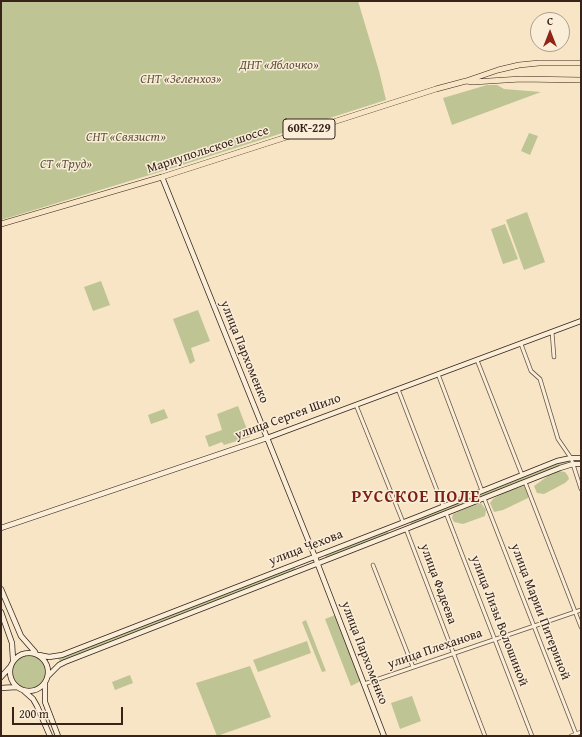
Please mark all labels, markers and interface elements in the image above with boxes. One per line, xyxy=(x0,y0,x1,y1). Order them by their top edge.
north arrow xyxy=(530,12,570,52)
text: С xyxy=(547,13,553,29)
park label: ДНТ «Яблочко» xyxy=(239,58,319,74)
park label: СНТ «Зеленхоз» xyxy=(140,72,222,88)
road number: 60К-229 xyxy=(283,119,335,139)
street label: Мариупольское шоссе xyxy=(145,123,271,177)
park label: СНТ «Связист» xyxy=(86,130,166,146)
park label: СТ «Труд» xyxy=(40,157,92,173)
street label: улица Пархоменко xyxy=(216,298,272,406)
street label: улица Сергея Шило xyxy=(233,391,343,443)
district label: РУССКОЕ ПОЛЕ xyxy=(351,488,481,508)
street label: улица Чехова xyxy=(267,527,345,569)
street label: улица Фадеева xyxy=(416,542,460,626)
street label: улица Марии Питериной xyxy=(507,542,573,682)
street label: улица Лизы Волошиной xyxy=(467,553,531,689)
street label: улица Пархоменко xyxy=(337,599,391,707)
street label: улица Плеханова xyxy=(386,625,484,673)
scale bar xyxy=(14,699,125,725)
text: 200 m xyxy=(19,705,49,722)

